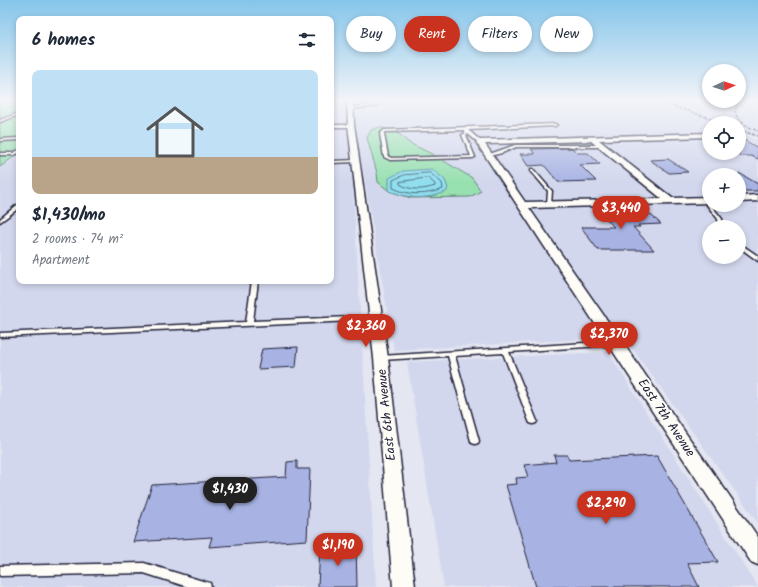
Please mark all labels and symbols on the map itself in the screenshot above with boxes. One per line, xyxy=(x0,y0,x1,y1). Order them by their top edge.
north arrow xyxy=(702,64,746,108)
pin: $3,440 xyxy=(588,196,654,230)
pin: $2,360 xyxy=(333,314,399,348)
pin: $2,370 xyxy=(576,322,642,356)
street label: East 6th Avenue xyxy=(372,368,402,462)
street label: East 7th Avenue xyxy=(632,374,700,462)
pin: $1,430 xyxy=(197,477,263,511)
pin: $2,290 xyxy=(573,491,639,525)
pin: $1,190 xyxy=(305,533,371,567)

